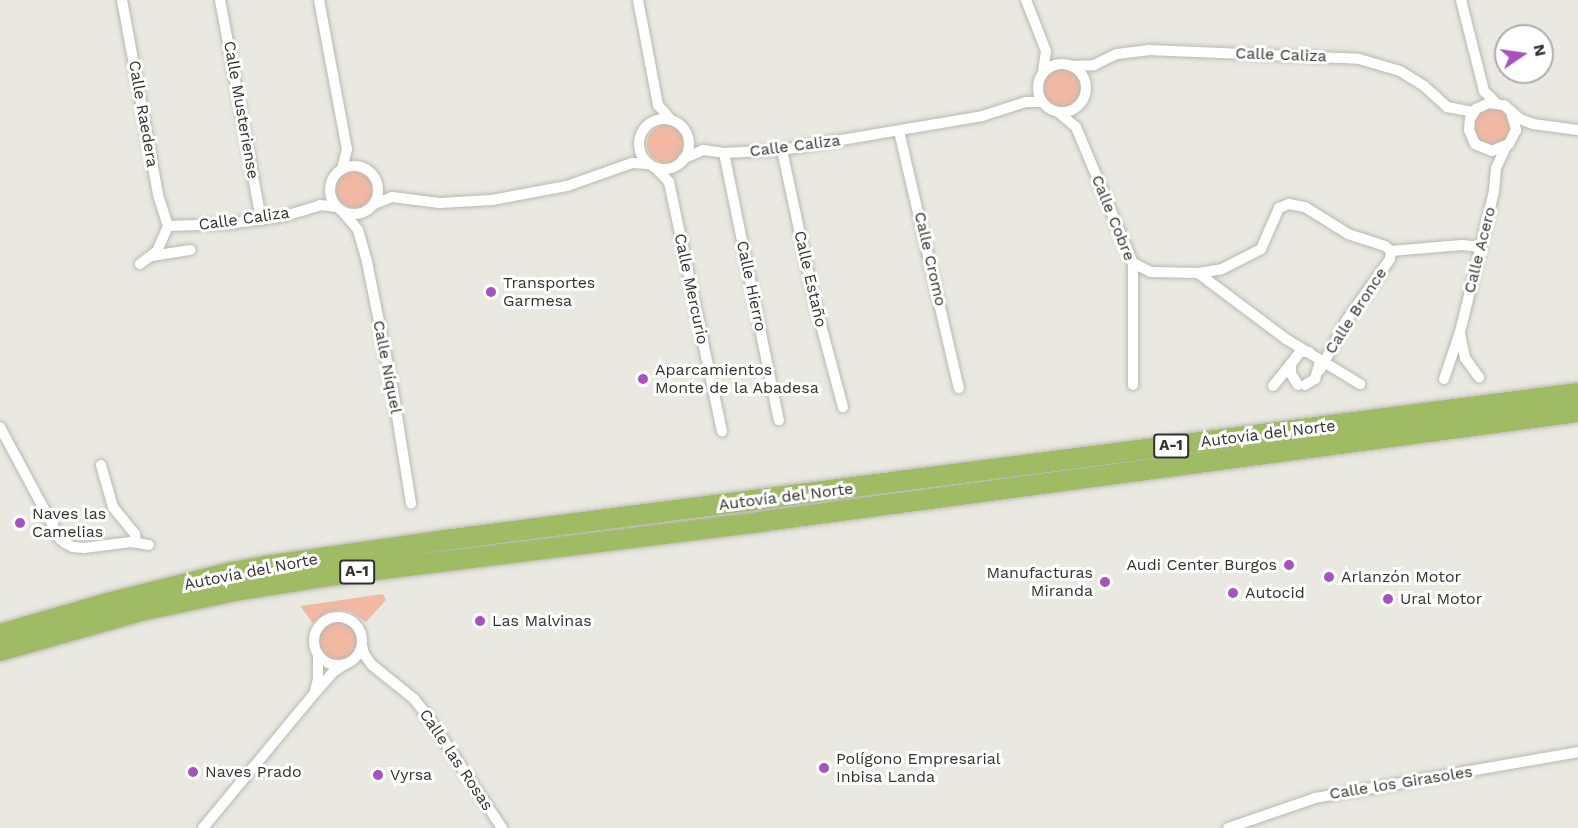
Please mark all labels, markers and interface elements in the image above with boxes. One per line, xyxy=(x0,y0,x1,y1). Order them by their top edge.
north arrow xyxy=(1494,24,1554,84)
street label: Calle Musteriense xyxy=(219,39,263,181)
text: N xyxy=(1529,42,1551,58)
street label: Calle Caliza xyxy=(1235,44,1327,66)
street label: Calle Raedera xyxy=(124,59,162,169)
street label: Calle Caliza xyxy=(749,131,841,161)
street label: Calle Cobre xyxy=(1087,172,1139,264)
street label: Calle Caliza xyxy=(197,203,291,235)
street label: Calle Acero xyxy=(1460,205,1500,295)
street label: Calle Cromo xyxy=(910,210,950,308)
street label: Calle Estaño xyxy=(790,229,830,329)
street label: Calle Mercurio xyxy=(670,232,712,346)
street label: Calle Hierro xyxy=(732,239,770,333)
street label: Calle Bronce xyxy=(1321,264,1391,358)
place label: Transportes Garmesa xyxy=(503,273,595,311)
marker: Transportes Garmesa xyxy=(484,285,498,299)
street label: Calle Níquel xyxy=(369,319,405,415)
place label: Aparcamientos Monte de la Abadesa xyxy=(655,360,820,398)
marker: Aparcamientos Monte de la Abadesa xyxy=(636,372,650,386)
street label: Autovía del Norte xyxy=(1199,416,1337,452)
road number: A-1 xyxy=(1153,434,1189,458)
street label: Autovía del Norte xyxy=(717,479,855,515)
place label: Naves las Camelias xyxy=(32,504,106,542)
marker: Naves las Camelias xyxy=(13,516,27,530)
street label: Autovía del Norte xyxy=(182,550,320,594)
place label: Audi Center Burgos xyxy=(1126,555,1277,575)
marker: Audi Center Burgos xyxy=(1282,558,1296,572)
road number: A-1 xyxy=(339,560,375,584)
place label: Manufacturas Miranda xyxy=(986,563,1093,601)
place label: Arlanzón Motor xyxy=(1341,567,1461,587)
marker: Arlanzón Motor xyxy=(1322,570,1336,584)
marker: Manufacturas Miranda xyxy=(1098,575,1112,589)
place label: Autocid xyxy=(1245,583,1305,603)
marker: Autocid xyxy=(1226,586,1240,600)
place label: Ural Motor xyxy=(1400,589,1483,609)
marker: Ural Motor xyxy=(1381,592,1395,606)
place label: Las Malvinas xyxy=(492,611,592,631)
marker: Las Malvinas xyxy=(473,614,487,628)
street label: Calle las Rosas xyxy=(415,706,497,814)
place label: Polígono Empresarial Inbisa Landa xyxy=(836,749,1001,787)
marker: Polígono Empresarial Inbisa Landa xyxy=(817,761,831,775)
place label: Naves Prado xyxy=(205,762,302,782)
street label: Calle los Girasoles xyxy=(1328,762,1474,804)
marker: Naves Prado xyxy=(186,765,200,779)
place label: Vyrsa xyxy=(390,765,432,785)
marker: Vyrsa xyxy=(371,768,385,782)

